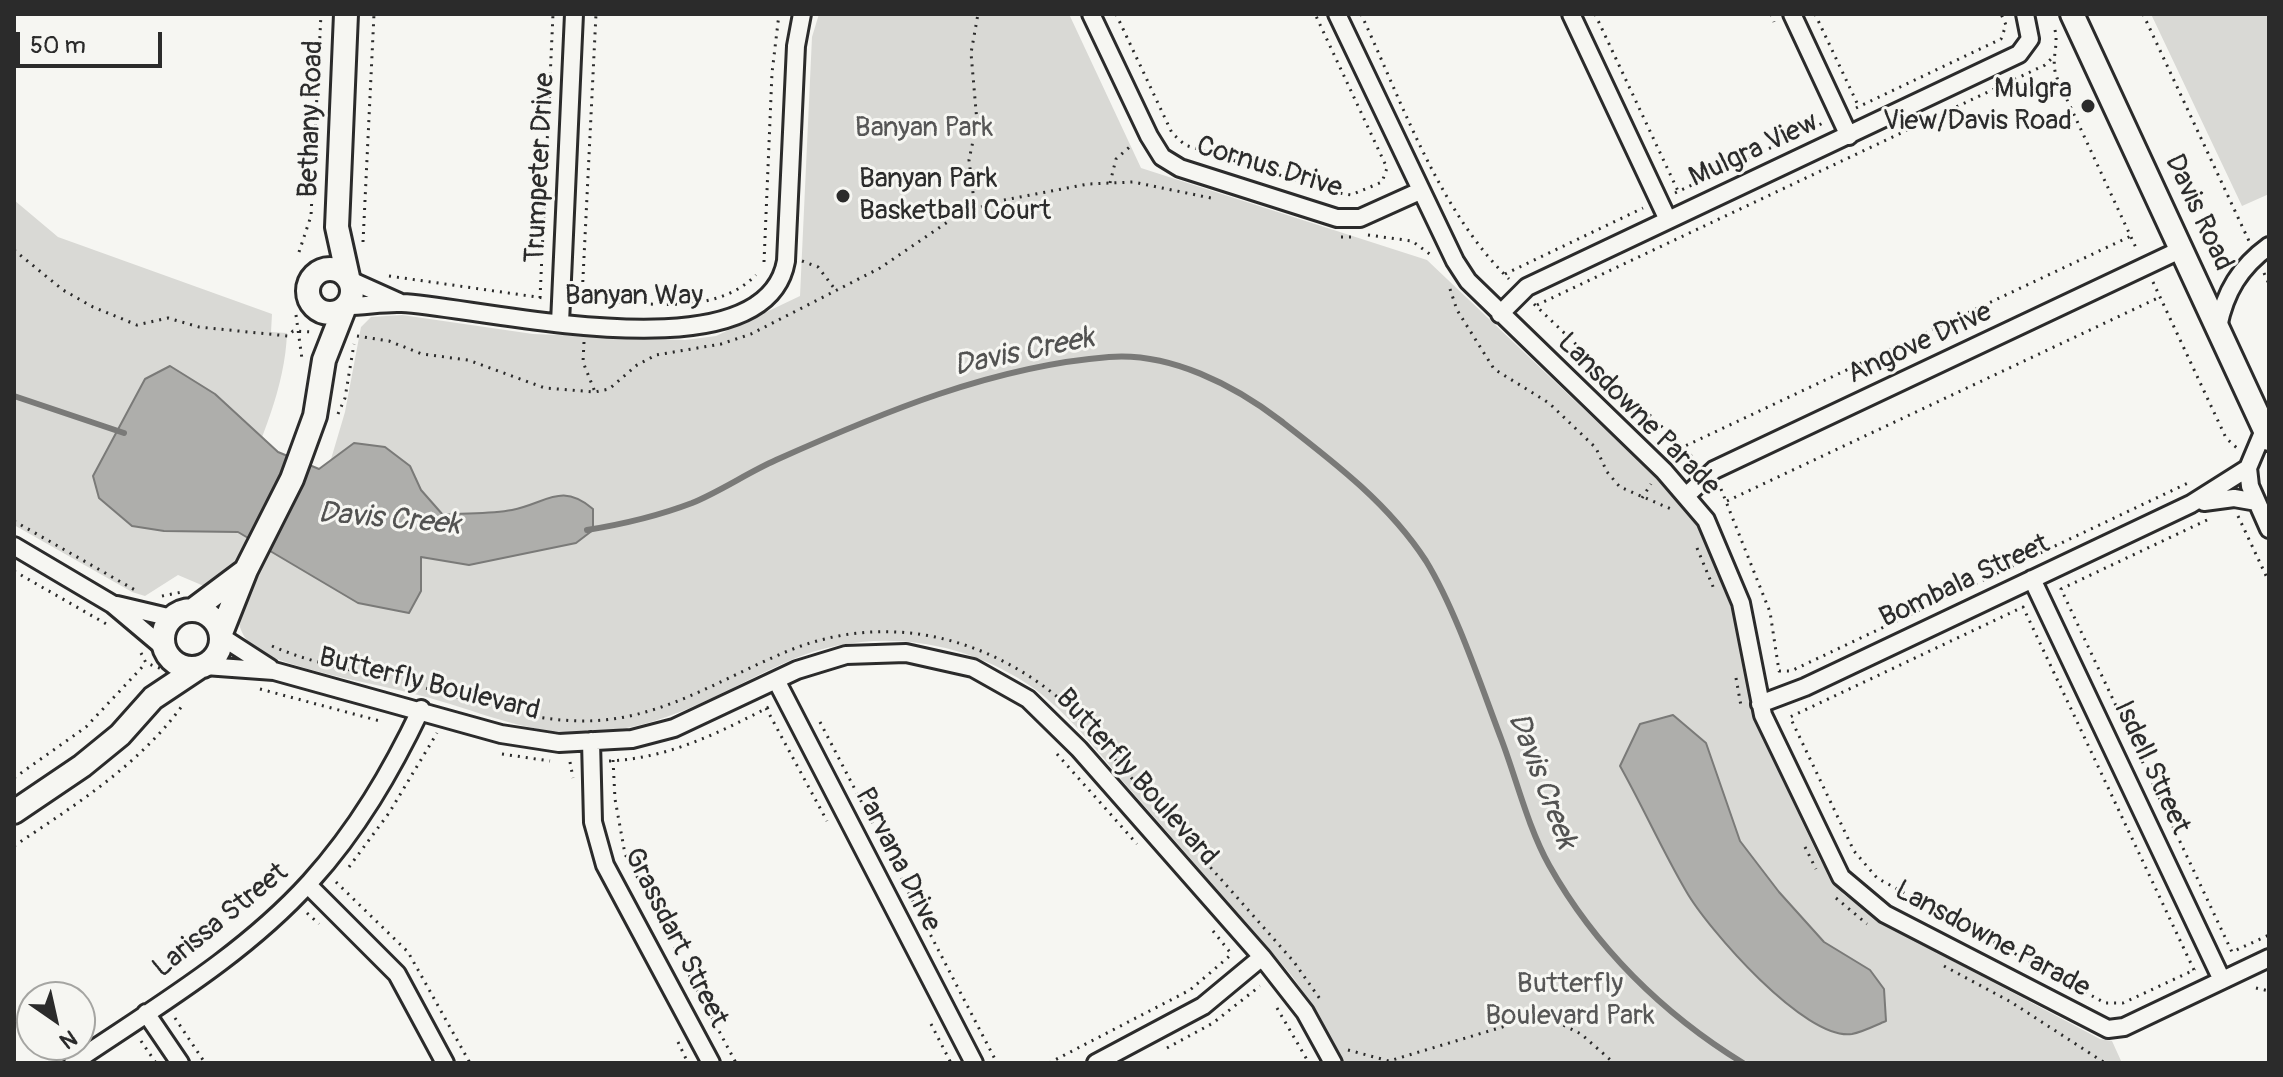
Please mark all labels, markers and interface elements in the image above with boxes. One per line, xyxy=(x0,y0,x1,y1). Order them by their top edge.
scale bar xyxy=(20,16,166,66)
text: 50 m xyxy=(30,31,86,60)
street label: Bethany Road xyxy=(292,40,332,198)
street label: Trumpeter Drive xyxy=(519,72,563,264)
place label: Mulgra View/Davis Road xyxy=(1883,73,2072,139)
marker: Mulgra View/Davis Road xyxy=(2079,97,2097,115)
street label: Mulgra View xyxy=(1684,106,1824,196)
park label: Banyan Park xyxy=(855,112,993,146)
street label: Cornus Drive xyxy=(1192,130,1346,206)
street label: Davis Road xyxy=(2156,149,2240,277)
place label: Banyan Park Basketball Court xyxy=(859,163,1051,229)
marker: Banyan Park Basketball Court xyxy=(834,187,852,205)
street label: Banyan Way xyxy=(565,280,703,314)
street label: Angove Drive xyxy=(1842,296,1998,392)
water label: Davis Creek xyxy=(951,321,1097,385)
street label: Lansdowne Parade xyxy=(1550,327,1726,503)
water label: Davis Creek xyxy=(317,496,461,544)
street label: Bombala Street xyxy=(1875,528,2055,636)
street label: Butterfly Boulevard xyxy=(315,641,543,729)
street label: Butterfly Boulevard xyxy=(1048,683,1224,873)
street label: Isdell Street xyxy=(2105,696,2197,840)
water label: Davis Creek xyxy=(1499,708,1583,854)
street label: Parvana Drive xyxy=(846,782,948,938)
street label: Grassdart Street xyxy=(615,843,735,1033)
street label: Larissa Street xyxy=(147,856,295,986)
street label: Lansdowne Parade xyxy=(1889,874,2095,1006)
park label: Butterfly Boulevard Park xyxy=(1485,968,1655,1034)
north arrow xyxy=(16,981,96,1061)
text: N xyxy=(54,1023,82,1055)

